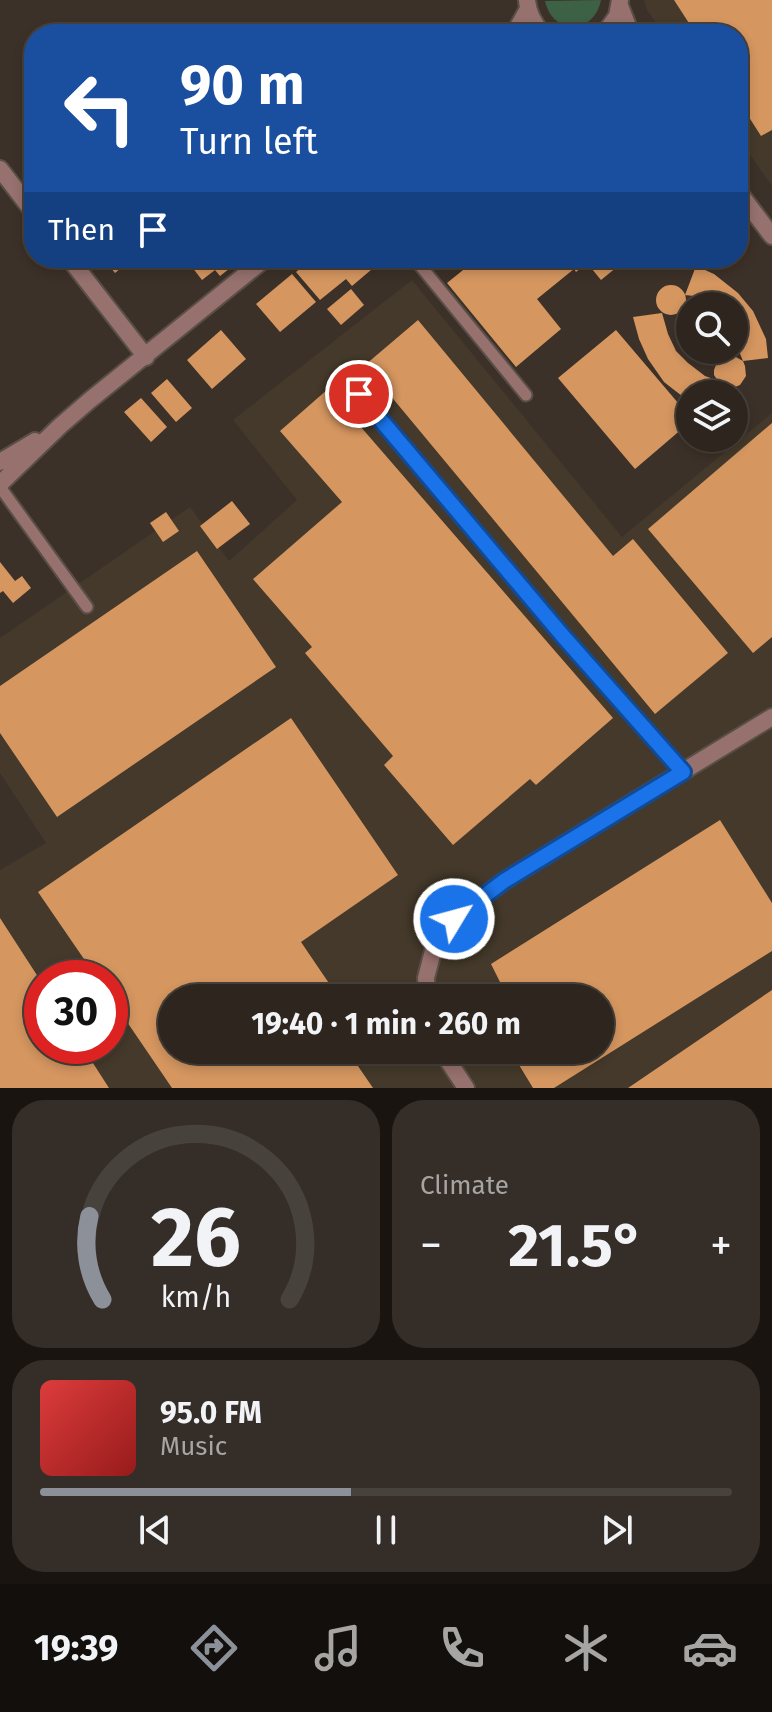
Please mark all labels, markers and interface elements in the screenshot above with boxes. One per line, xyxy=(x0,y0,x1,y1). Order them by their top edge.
text: 90 m xyxy=(180,52,305,119)
icon: left xyxy=(48,56,152,160)
text: Turn left xyxy=(180,120,318,164)
icon: arrive xyxy=(131,208,175,252)
text: Then xyxy=(48,212,115,248)
map controls xyxy=(676,292,748,452)
button: search xyxy=(676,292,748,364)
pin xyxy=(325,360,393,428)
icon: arrive xyxy=(337,372,381,416)
button: layers xyxy=(676,380,748,452)
position arrow xyxy=(412,877,496,961)
speed limit sign: 30 xyxy=(24,960,128,1064)
text: 19:40 · 1 min · 260 m xyxy=(251,1006,521,1042)
text: Climate xyxy=(420,1170,509,1201)
text: 26 xyxy=(151,1188,241,1288)
text: 21.5° xyxy=(508,1210,644,1282)
text: − xyxy=(420,1219,442,1272)
text: + xyxy=(710,1219,732,1272)
text: km/h xyxy=(161,1280,231,1315)
text: 95.0 FM xyxy=(160,1395,262,1431)
text: Music xyxy=(160,1431,227,1462)
icon: previous xyxy=(133,1508,177,1552)
icon: pause xyxy=(364,1508,408,1552)
icon: next xyxy=(595,1508,639,1552)
icon: directions xyxy=(186,1620,242,1676)
icon: music xyxy=(310,1620,366,1676)
icon: phone xyxy=(434,1620,490,1676)
icon: climate xyxy=(558,1620,614,1676)
icon: car xyxy=(682,1620,738,1676)
text: 19:39 xyxy=(34,1626,119,1670)

